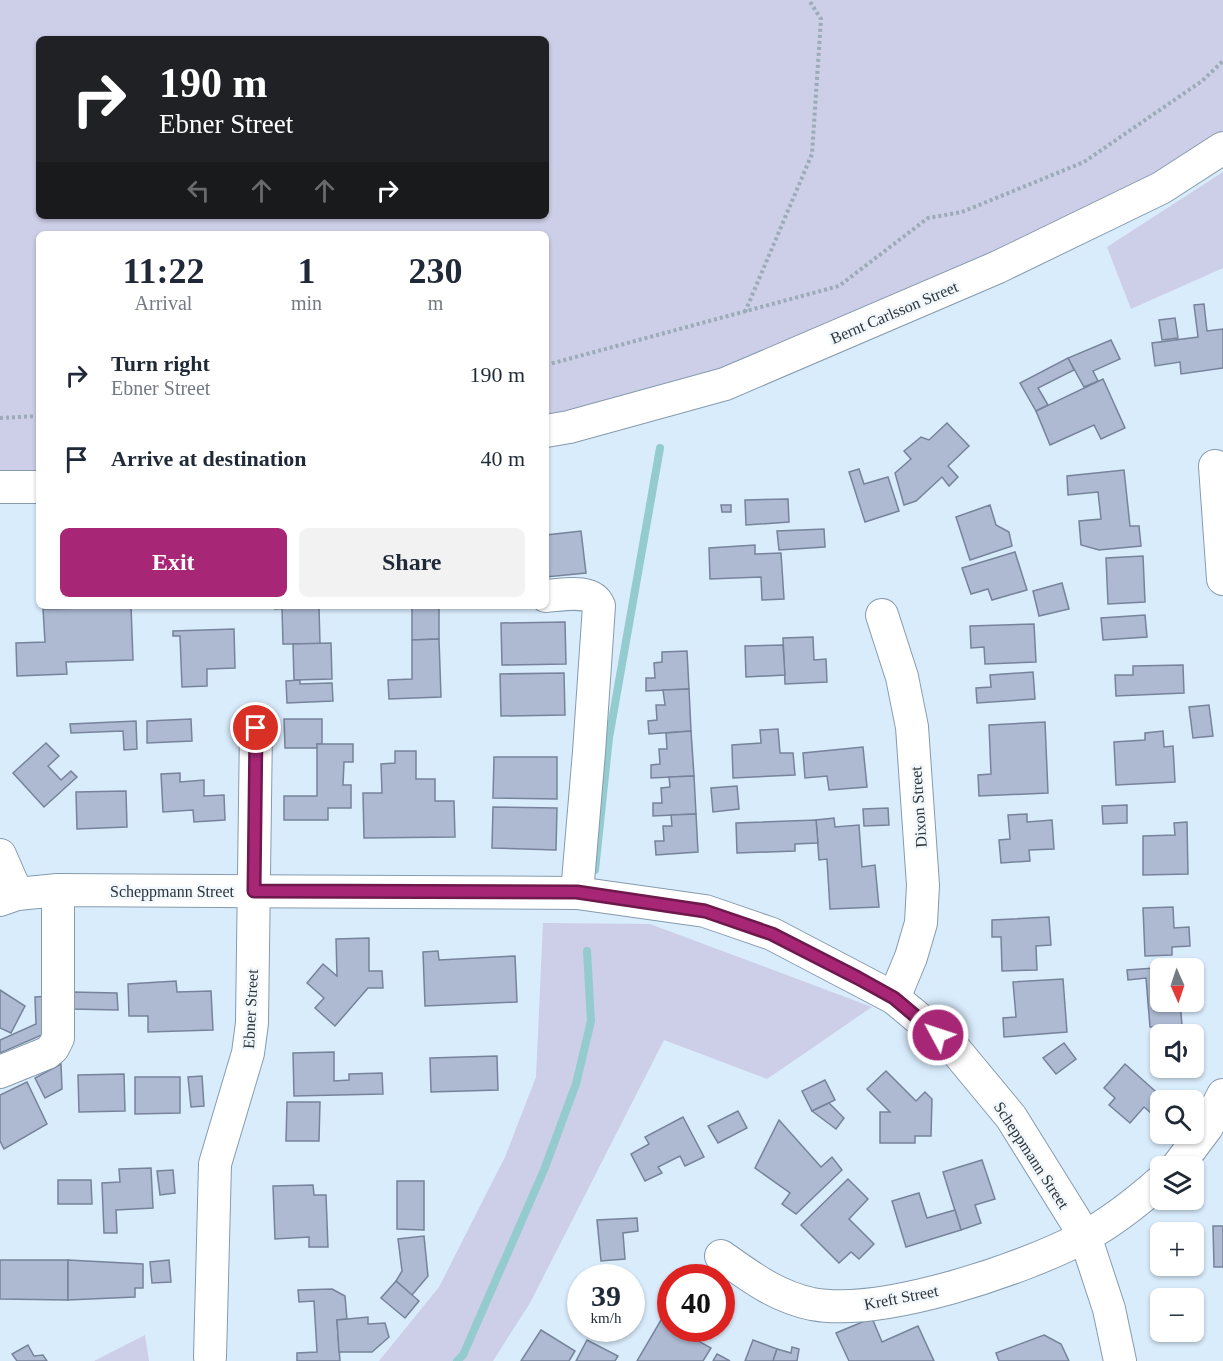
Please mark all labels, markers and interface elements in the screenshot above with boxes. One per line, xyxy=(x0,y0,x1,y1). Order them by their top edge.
icon: right xyxy=(60,60,138,138)
text: 190 m xyxy=(159,60,268,106)
text: Ebner Street xyxy=(159,109,293,139)
icon: left xyxy=(182,174,215,207)
icon: ahead xyxy=(245,174,278,207)
icon: ahead xyxy=(308,174,341,207)
icon: right xyxy=(371,174,404,207)
text: 11:22 xyxy=(122,251,204,291)
text: 1 xyxy=(297,251,315,291)
text: 230 xyxy=(409,251,463,291)
street label: Bernt Carlsson Street xyxy=(828,278,961,347)
text: Arrival xyxy=(135,292,192,314)
text: min xyxy=(291,292,322,314)
text: m xyxy=(428,292,443,314)
text: Turn right xyxy=(111,351,210,376)
icon: right xyxy=(60,359,93,392)
text: 190 m xyxy=(469,362,525,387)
text: Ebner Street xyxy=(111,377,210,399)
icon: arrive xyxy=(60,443,93,476)
text: Arrive at destination xyxy=(111,446,307,471)
text: 40 m xyxy=(480,446,525,471)
button: Exit xyxy=(60,528,287,597)
button: Share xyxy=(299,528,525,597)
pin xyxy=(230,702,281,753)
icon: arrive xyxy=(239,711,272,744)
street label: Dixon Street xyxy=(907,765,930,848)
street label: Scheppmann Street xyxy=(110,883,235,901)
north arrow xyxy=(1150,958,1204,1012)
map controls xyxy=(1150,958,1204,1342)
street label: Ebner Street xyxy=(240,968,261,1049)
position arrow xyxy=(906,1003,970,1067)
button: sound xyxy=(1150,1024,1204,1078)
button: search xyxy=(1150,1090,1204,1144)
street label: Scheppmann Street xyxy=(990,1099,1073,1213)
button: layers xyxy=(1150,1156,1204,1210)
button: + xyxy=(1150,1222,1204,1276)
speed limit sign: 40 xyxy=(657,1264,735,1342)
text: 39 xyxy=(591,1279,621,1312)
street label: Kreft Street xyxy=(863,1282,940,1313)
button: − xyxy=(1150,1288,1204,1342)
text: km/h xyxy=(591,1310,621,1326)

